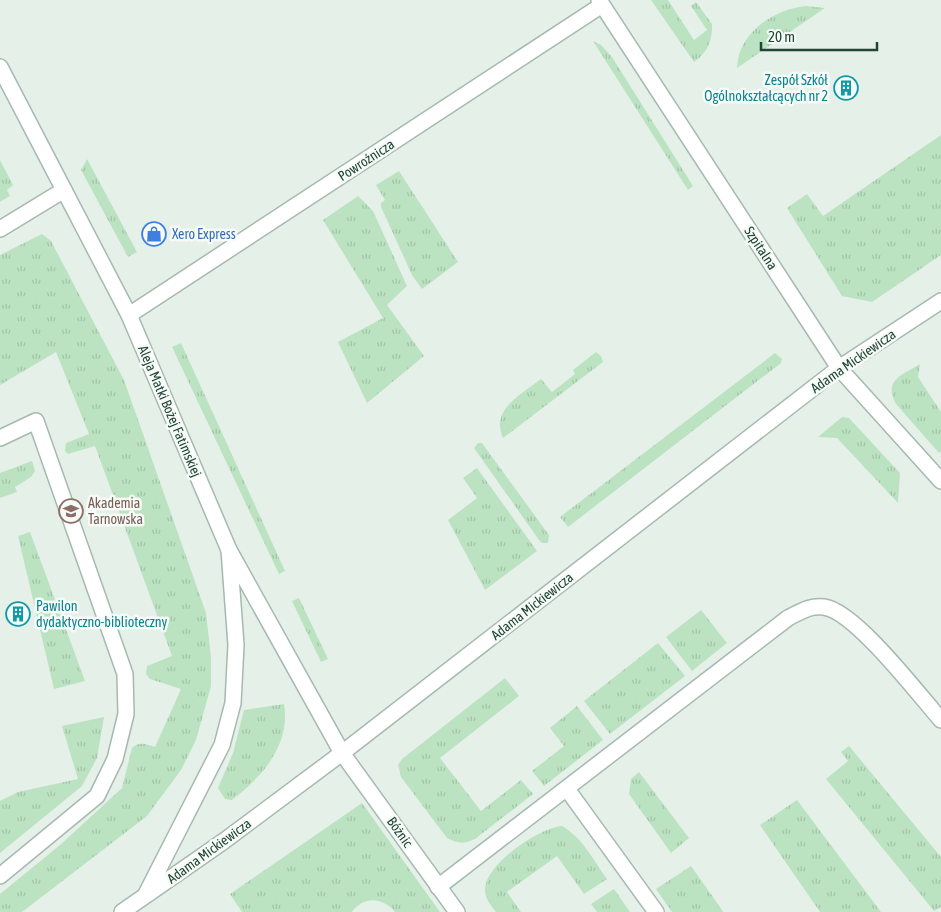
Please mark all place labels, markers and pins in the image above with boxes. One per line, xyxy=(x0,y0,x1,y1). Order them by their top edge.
place label: Zespół Szkół Ogólnokształcących nr 2 xyxy=(704,72,828,104)
building icon: Zespół Szkół Ogólnokształcących nr 2 xyxy=(833,75,859,101)
shop icon: Xero Express xyxy=(141,221,167,247)
place label: Xero Express xyxy=(172,226,236,242)
place label: Akademia Tarnowska xyxy=(88,495,143,527)
school or university icon: Akademia Tarnowska xyxy=(58,498,84,524)
place label: Pawilon dydaktyczno-biblioteczny xyxy=(36,598,168,630)
building icon: Pawilon dydaktyczno-biblioteczny xyxy=(5,601,31,627)

